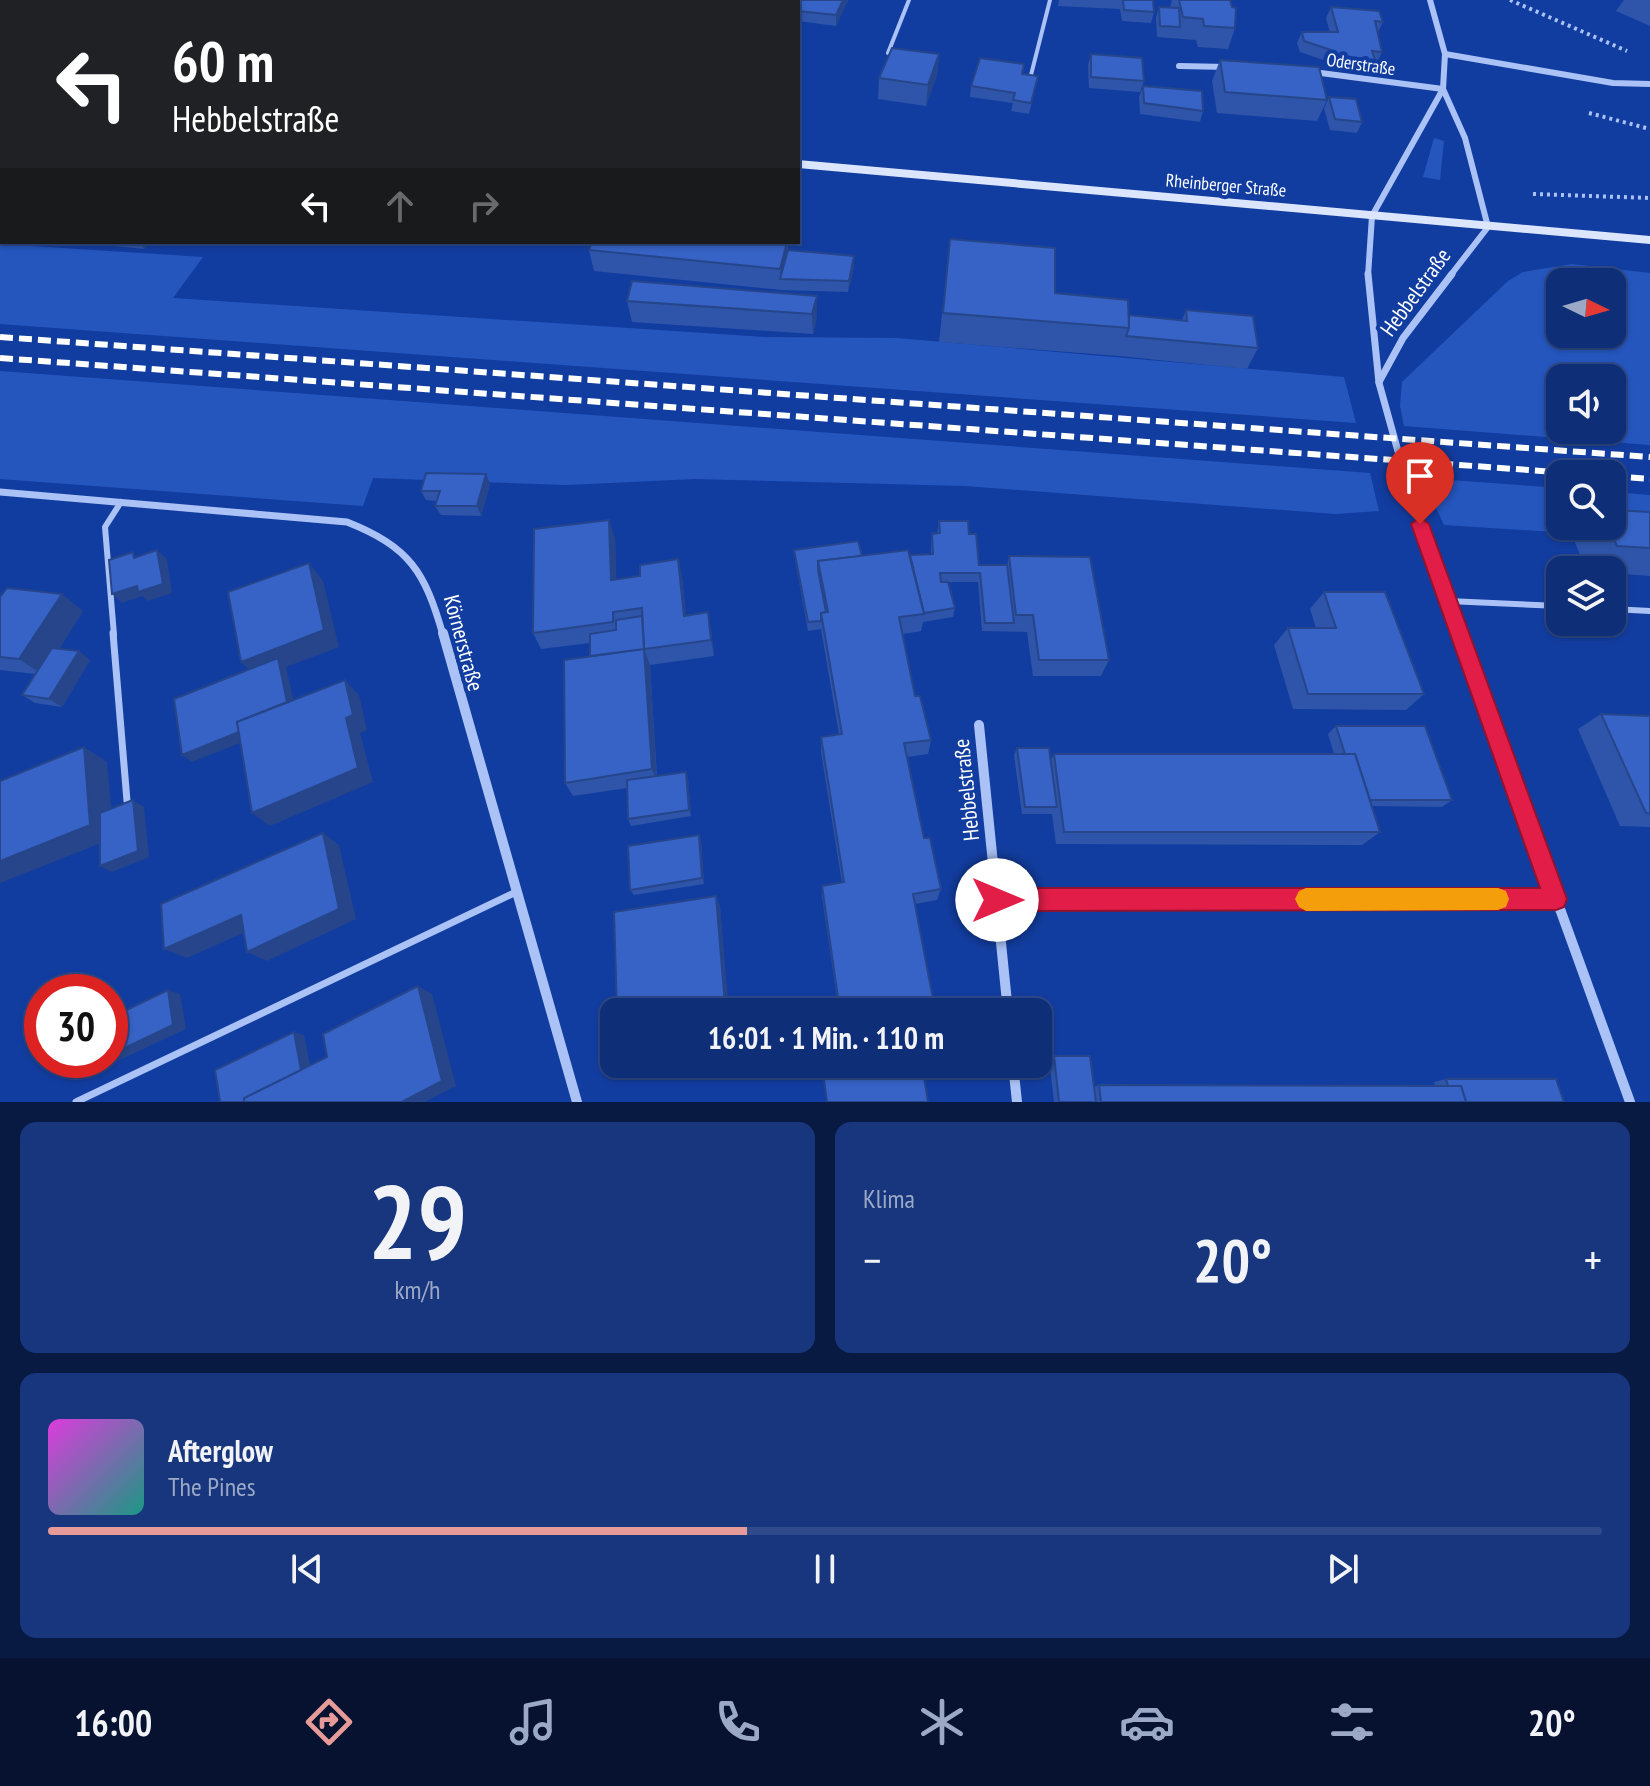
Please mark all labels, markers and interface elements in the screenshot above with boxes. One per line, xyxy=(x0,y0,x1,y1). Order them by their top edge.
text: 60 m xyxy=(172,25,274,97)
icon: left xyxy=(40,32,144,136)
street label: Oderstraße xyxy=(1325,48,1397,80)
text: Hebbelstraße xyxy=(172,95,339,142)
street label: Rheinberger Straße xyxy=(1165,168,1287,202)
icon: left xyxy=(294,184,338,228)
icon: ahead xyxy=(378,184,422,228)
icon: right xyxy=(462,184,506,228)
street label: Hebbelstraße xyxy=(1374,242,1456,342)
north arrow xyxy=(1546,268,1626,348)
map controls xyxy=(1546,268,1626,636)
button: sound xyxy=(1546,364,1626,444)
pin xyxy=(1386,442,1454,524)
icon: arrive xyxy=(1398,454,1442,498)
button: search xyxy=(1546,460,1626,540)
button: layers xyxy=(1546,556,1626,636)
street label: Körnerstraße xyxy=(438,592,490,694)
street label: Hebbelstraße xyxy=(947,738,985,842)
position arrow xyxy=(955,858,1039,942)
speed limit sign: 30 xyxy=(24,974,128,1078)
text: 16:01 · 1 Min. · 110 m xyxy=(708,1018,944,1057)
text: 29 xyxy=(368,1153,467,1288)
text: Klima xyxy=(863,1182,915,1215)
text: 20° xyxy=(1193,1221,1272,1299)
text: − xyxy=(863,1231,881,1288)
text: + xyxy=(1584,1231,1602,1288)
text: km/h xyxy=(394,1273,441,1306)
text: Afterglow xyxy=(168,1431,273,1470)
text: The Pines xyxy=(168,1470,256,1503)
icon: previous xyxy=(285,1547,329,1591)
icon: pause xyxy=(803,1547,847,1591)
icon: next xyxy=(1321,1547,1365,1591)
icon: directions xyxy=(301,1694,357,1750)
icon: music xyxy=(505,1694,561,1750)
icon: phone xyxy=(710,1694,766,1750)
icon: climate xyxy=(914,1694,970,1750)
icon: car xyxy=(1119,1694,1175,1750)
icon: filters xyxy=(1324,1694,1380,1750)
text: 16:00 xyxy=(74,1699,152,1746)
text: 20° xyxy=(1528,1699,1576,1746)

